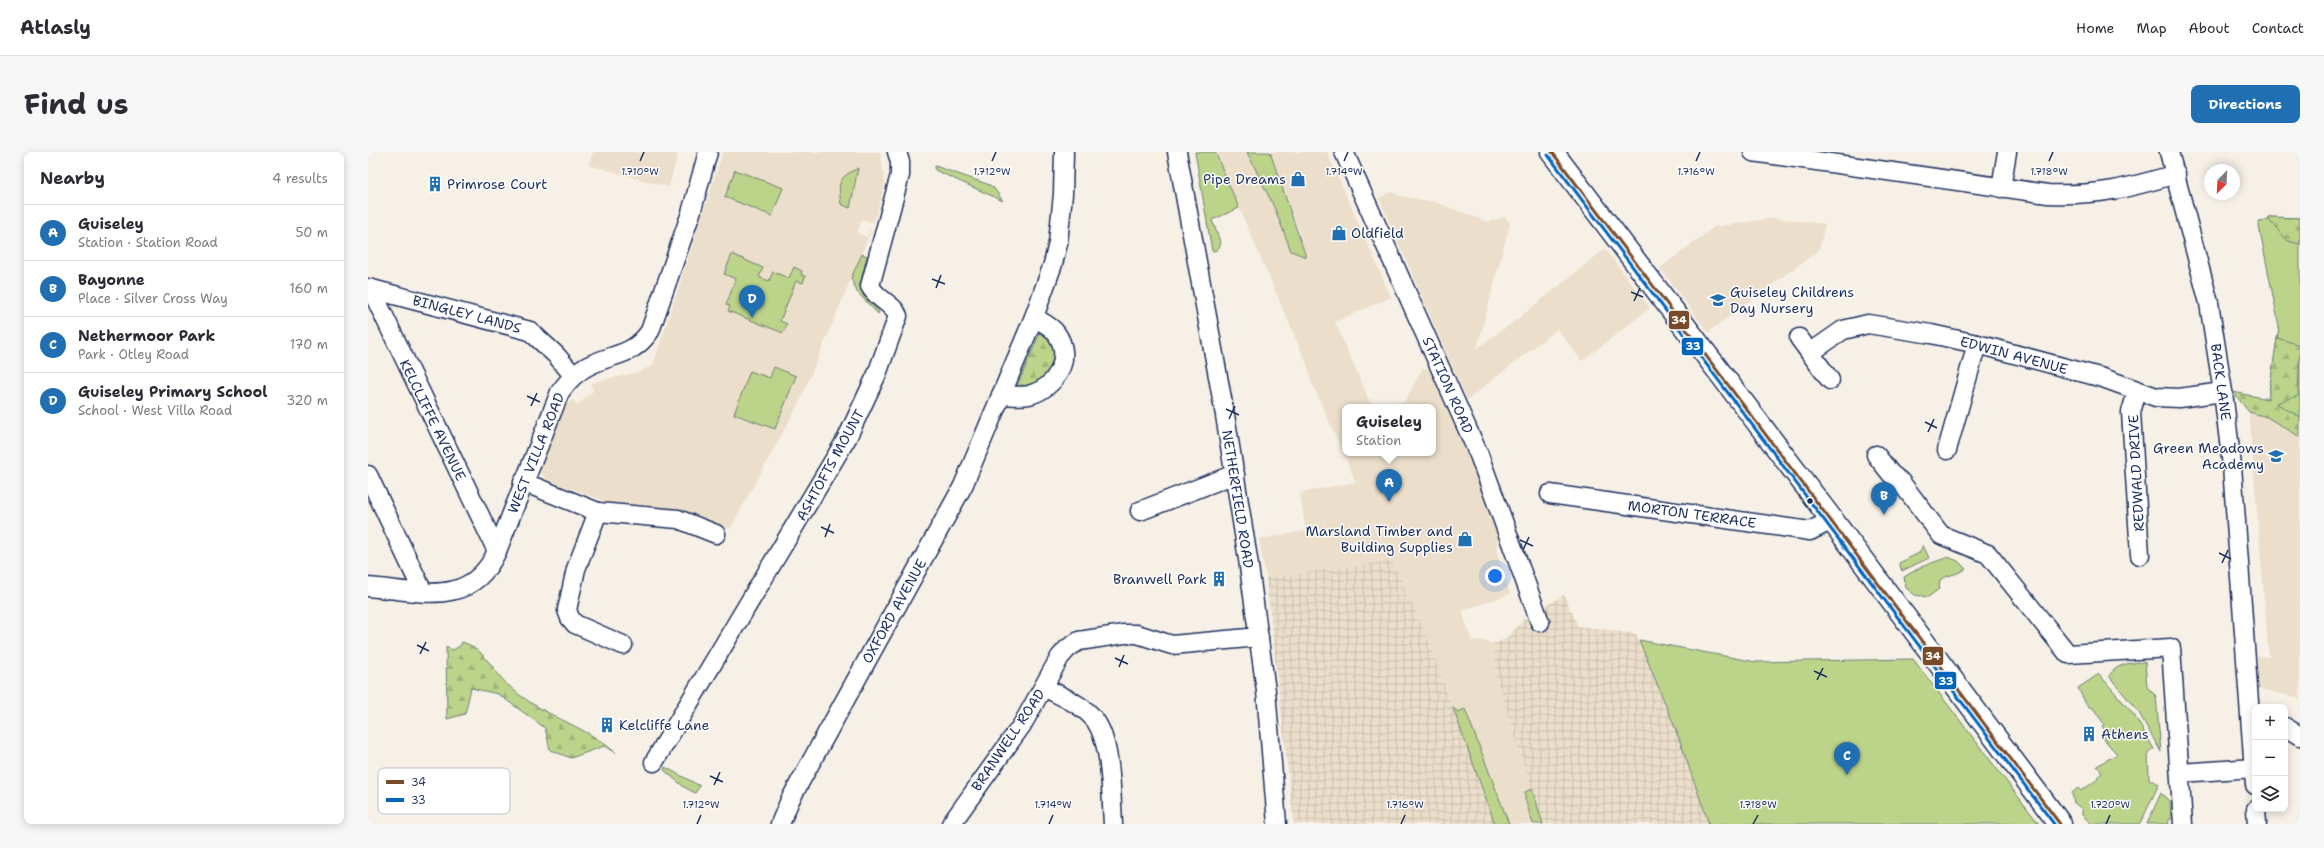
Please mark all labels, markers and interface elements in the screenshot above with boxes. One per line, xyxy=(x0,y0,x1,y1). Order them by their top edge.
text: Atlasly xyxy=(20,15,91,40)
text: Home xyxy=(2076,19,2115,37)
text: Map xyxy=(2137,19,2167,37)
text: About xyxy=(2189,19,2230,37)
text: Contact xyxy=(2252,19,2304,37)
text: Find us xyxy=(24,85,129,123)
button: Directions xyxy=(2191,85,2300,123)
north arrow xyxy=(2204,164,2240,200)
text: 1.710°W xyxy=(621,165,659,178)
text: 1.712°W xyxy=(973,165,1011,178)
text: 1.714°W xyxy=(1325,165,1363,178)
text: 1.716°W xyxy=(1677,165,1715,178)
text: 1.718°W xyxy=(2030,165,2068,178)
text: Nearby xyxy=(40,167,105,189)
text: 4 results xyxy=(272,170,328,187)
place label: Pipe Dreams xyxy=(1203,170,1286,188)
shop icon: Pipe Dreams xyxy=(1289,170,1307,188)
building icon: Primrose Court xyxy=(426,175,444,193)
place label: Primrose Court xyxy=(447,175,547,193)
text: Guiseley xyxy=(78,214,144,234)
text: A xyxy=(48,224,58,241)
text: 50 m xyxy=(295,224,328,241)
shop icon: Oldfield xyxy=(1330,224,1348,242)
place label: Oldfield xyxy=(1351,224,1404,242)
text: Station · Station Road xyxy=(78,234,218,251)
text: Bayonne xyxy=(78,270,145,290)
text: B xyxy=(49,280,57,297)
text: 160 m xyxy=(290,280,328,297)
place label: Guiseley Childrens Day Nursery xyxy=(1730,283,1854,317)
pin: D xyxy=(739,285,765,318)
text: Place · Silver Cross Way xyxy=(78,290,228,307)
street label: BINGLEY LANDS xyxy=(411,291,523,337)
school or university icon: Guiseley Childrens Day Nursery xyxy=(1709,291,1727,309)
line badge: 34 xyxy=(1668,310,1690,330)
text: 34 xyxy=(1671,313,1687,328)
text: Nethermoor Park xyxy=(78,326,215,346)
street label: EDWIN AVENUE xyxy=(1958,332,2070,378)
street label: STATION ROAD xyxy=(1419,334,1477,436)
text: C xyxy=(49,336,57,353)
text: 170 m xyxy=(290,336,328,353)
line badge: 33 xyxy=(1681,337,1704,356)
text: 33 xyxy=(1685,339,1701,354)
street label: BACK LANE xyxy=(2207,342,2235,422)
text: Park · Otley Road xyxy=(78,346,189,363)
street label: KELCLIFFE AVENUE xyxy=(396,356,470,484)
text: Guiseley Primary School xyxy=(78,382,268,402)
street label: WEST VILLA ROAD xyxy=(504,390,568,516)
text: D xyxy=(48,392,58,409)
text: 320 m xyxy=(286,392,328,409)
text: School · West Villa Road xyxy=(78,402,232,419)
popup xyxy=(1342,404,1436,456)
street label: ASHTOFTS MOUNT xyxy=(792,406,868,524)
text: Guiseley xyxy=(1356,412,1422,432)
street label: REDWALD DRIVE xyxy=(2124,414,2148,532)
street label: NETHERFIELD ROAD xyxy=(1218,429,1258,569)
text: Station xyxy=(1356,432,1401,449)
place label: Green Meadows Academy xyxy=(2153,439,2264,473)
school or university icon: Green Meadows Academy xyxy=(2267,447,2285,465)
pin: A xyxy=(1376,469,1402,502)
pin: B xyxy=(1871,482,1897,515)
street label: MORTON TERRACE xyxy=(1627,496,1758,532)
unlabelled marker xyxy=(1805,496,1815,506)
place label: Marsland Timber and Building Supplies xyxy=(1306,522,1453,556)
shop icon: Marsland Timber and Building Supplies xyxy=(1456,530,1474,548)
street label: OXFORD AVENUE xyxy=(858,555,930,666)
your location xyxy=(1485,566,1505,586)
place label: Branwell Park xyxy=(1113,570,1207,588)
building icon: Branwell Park xyxy=(1210,570,1228,588)
line badge: 34 xyxy=(1922,646,1944,666)
text: 34 xyxy=(1925,649,1941,664)
line badge: 33 xyxy=(1934,671,1957,690)
text: 33 xyxy=(1938,674,1954,689)
street label: BRANWELL ROAD xyxy=(967,686,1049,794)
map controls xyxy=(2252,704,2288,812)
button: + xyxy=(2252,704,2288,740)
building icon: Kelcliffe Lane xyxy=(598,716,616,734)
place label: Kelcliffe Lane xyxy=(619,716,709,734)
building icon: Athens xyxy=(2080,725,2098,743)
place label: Athens xyxy=(2101,725,2149,743)
button: − xyxy=(2252,740,2288,776)
pin: C xyxy=(1834,742,1860,775)
legend xyxy=(378,768,510,814)
text: 34 xyxy=(411,775,426,790)
button: layers xyxy=(2252,776,2288,812)
text: 33 xyxy=(411,793,426,808)
text: 1.712°W xyxy=(682,798,720,811)
text: 1.714°W xyxy=(1034,798,1072,811)
text: 1.716°W xyxy=(1386,798,1424,811)
text: 1.718°W xyxy=(1739,798,1777,811)
text: 1.720°W xyxy=(2090,798,2130,811)

